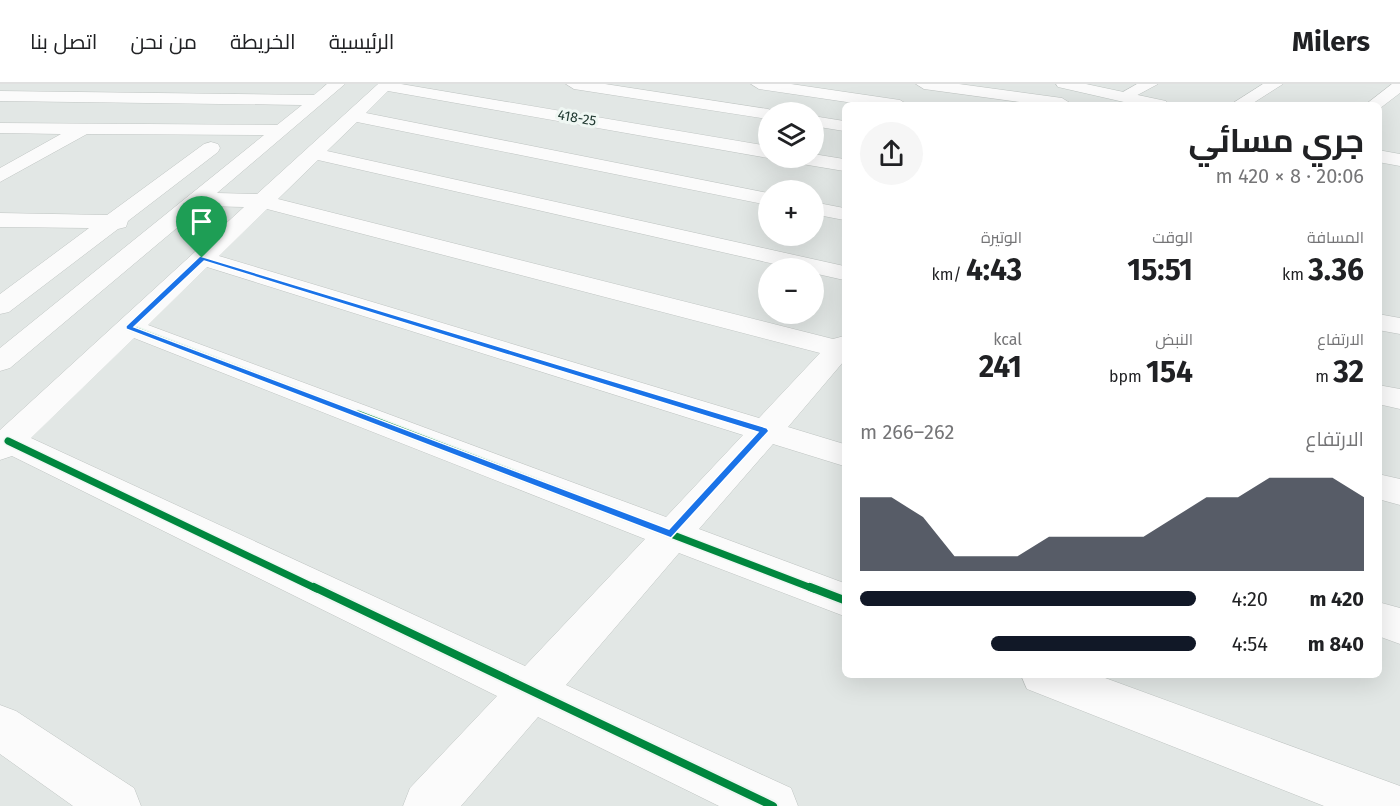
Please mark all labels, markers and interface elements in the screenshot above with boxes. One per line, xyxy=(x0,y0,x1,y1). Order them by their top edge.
text: Milers xyxy=(1292,25,1370,58)
text: اتصل بنا xyxy=(30,29,97,55)
text: من نحن xyxy=(130,29,197,55)
text: الخريطة xyxy=(230,29,296,55)
text: الرئيسية xyxy=(329,29,395,55)
map controls xyxy=(758,102,824,324)
button: layers xyxy=(758,102,824,168)
street label: 418-25 xyxy=(556,106,598,130)
text: جري مسائي xyxy=(1189,121,1364,161)
button: share xyxy=(860,122,923,185)
text: 20:06 · 8 × 420 m xyxy=(1216,164,1364,188)
button: + xyxy=(758,180,824,246)
pin xyxy=(176,196,227,258)
icon: arrive xyxy=(185,205,218,238)
text: الوتيرة xyxy=(981,228,1022,247)
text: الوقت xyxy=(1152,228,1193,247)
text: المسافة xyxy=(1307,228,1364,247)
text: 4:43 xyxy=(966,252,1022,288)
text: 15:51 xyxy=(1127,252,1193,288)
text: 3.36 xyxy=(1308,252,1364,288)
button: − xyxy=(758,258,824,324)
text: /km xyxy=(931,265,966,284)
text: km xyxy=(1282,265,1308,284)
text: kcal xyxy=(993,330,1022,349)
text: النبض xyxy=(1155,330,1193,349)
text: الارتفاع xyxy=(1317,330,1364,349)
text: 241 xyxy=(979,349,1022,385)
text: 154 xyxy=(1146,354,1193,390)
text: 32 xyxy=(1333,354,1364,390)
text: bpm xyxy=(1109,367,1146,386)
text: m xyxy=(1315,367,1333,386)
text: 262–266 m xyxy=(860,420,954,444)
text: الارتفاع xyxy=(1305,427,1364,451)
text: 4:20 xyxy=(1232,587,1268,611)
text: 420 m xyxy=(1309,587,1364,611)
text: 4:54 xyxy=(1232,632,1268,656)
text: 840 m xyxy=(1308,632,1364,656)

